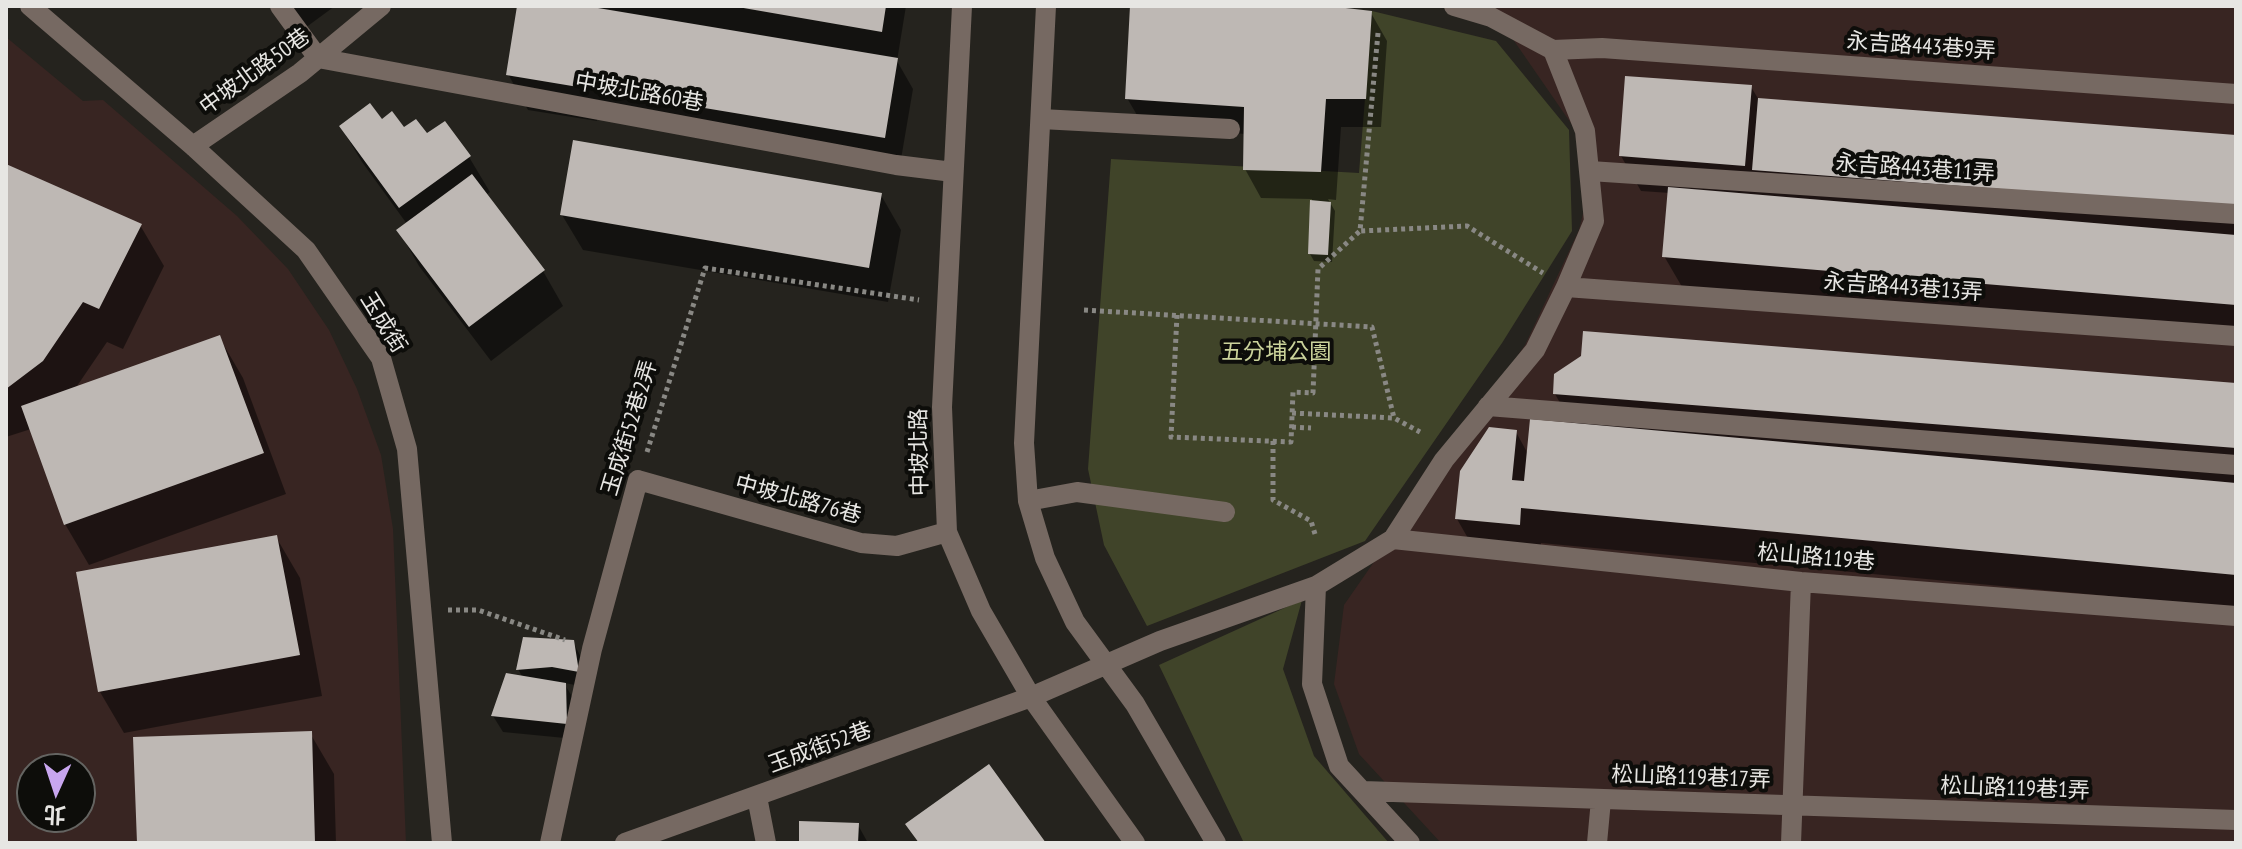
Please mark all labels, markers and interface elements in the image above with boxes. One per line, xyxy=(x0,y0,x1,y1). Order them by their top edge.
street label: 中坡北路50巷 xyxy=(195,23,315,121)
street label: 永吉路443巷9弄 xyxy=(1845,29,1997,65)
street label: 中坡北路60巷 xyxy=(573,69,705,117)
street label: 永吉路443巷11弄 xyxy=(1835,150,1995,188)
street label: 永吉路443巷13弄 xyxy=(1823,269,1983,307)
street label: 玉成街 xyxy=(354,288,412,358)
park label: 五分埔公園 xyxy=(1221,340,1331,366)
street label: 玉成街52巷2弄 xyxy=(597,357,663,499)
street label: 中坡北路 xyxy=(906,408,934,496)
street label: 中坡北路76巷 xyxy=(732,470,864,530)
street label: 松山路119巷 xyxy=(1756,540,1876,576)
street label: 玉成街52巷 xyxy=(765,717,875,779)
north arrow xyxy=(16,753,96,833)
street label: 松山路119巷17弄 xyxy=(1611,762,1771,794)
street label: 松山路119巷1弄 xyxy=(1940,773,2090,805)
text: 北 xyxy=(43,800,67,830)

